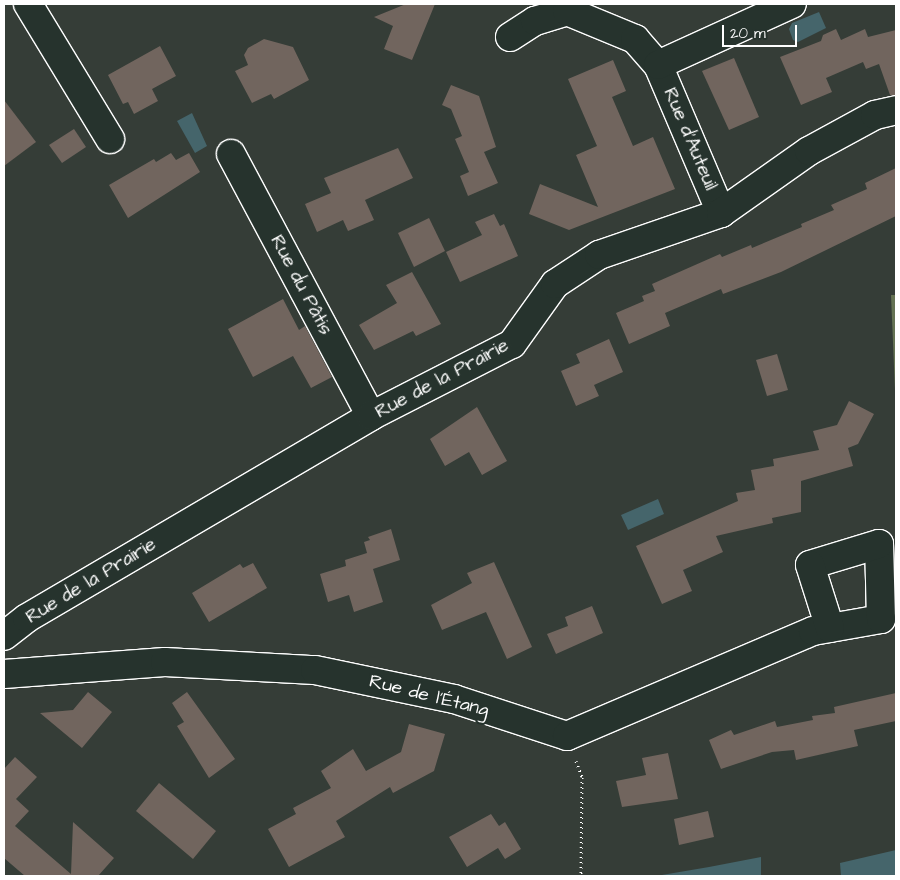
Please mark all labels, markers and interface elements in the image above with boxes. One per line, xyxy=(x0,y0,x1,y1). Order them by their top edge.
scale bar xyxy=(725,15,800,47)
text: 20 m xyxy=(730,23,766,44)
street label: Rue d'Auteuil xyxy=(658,84,722,194)
street label: Rue du Pâtis xyxy=(265,231,337,339)
street label: Rue de la Prairie xyxy=(371,334,513,424)
street label: Rue de la Prairie xyxy=(22,533,160,629)
street label: Rue de l'Étang xyxy=(367,670,491,722)

